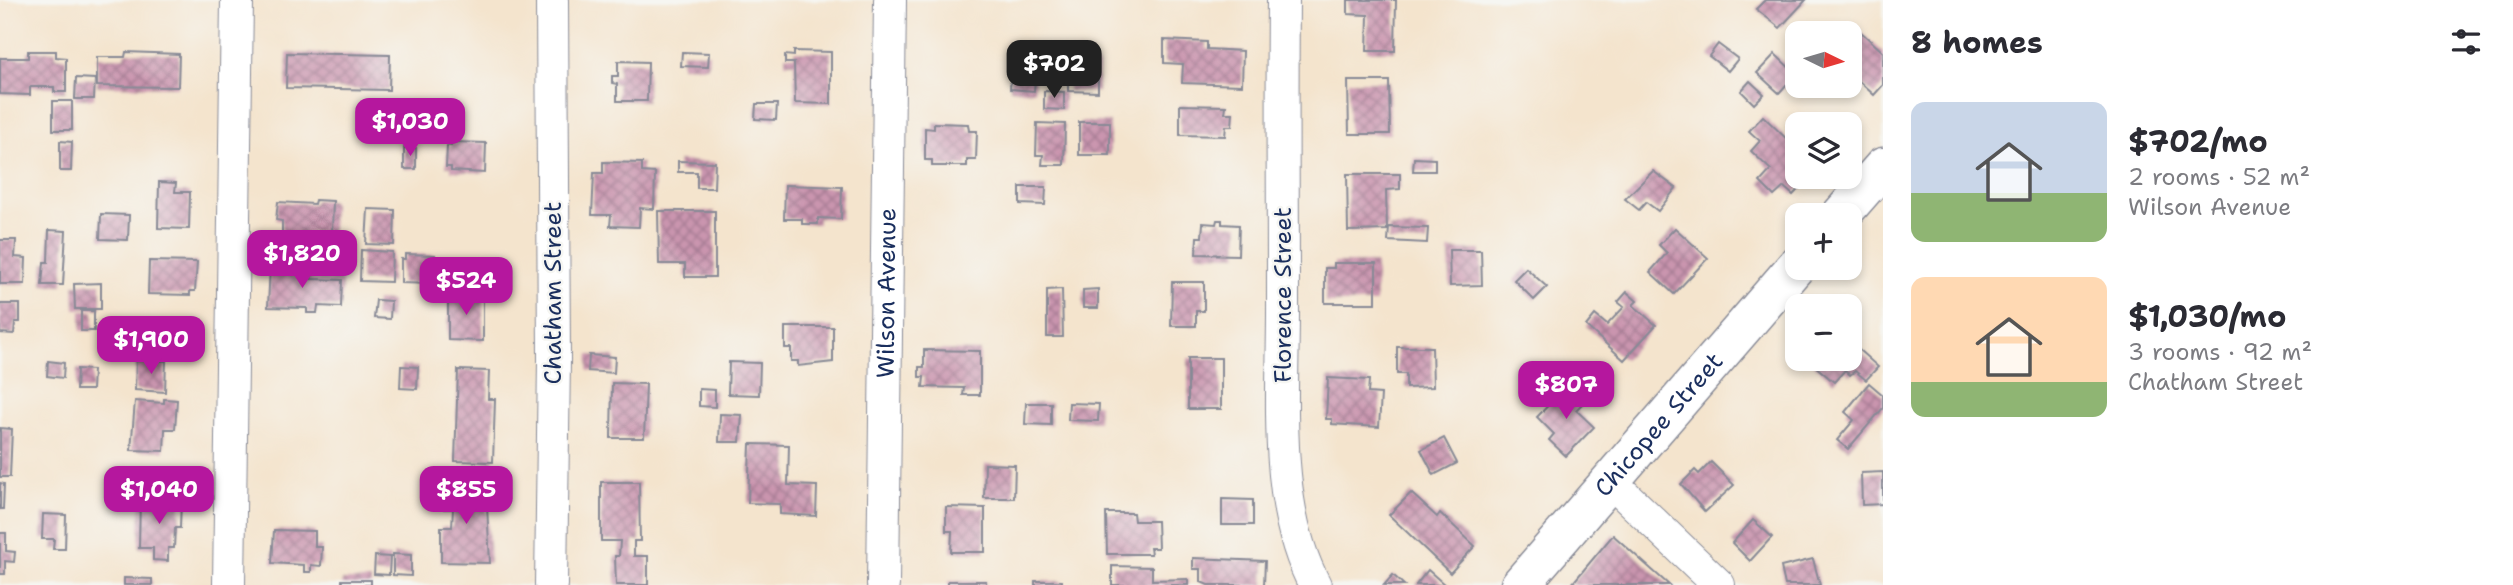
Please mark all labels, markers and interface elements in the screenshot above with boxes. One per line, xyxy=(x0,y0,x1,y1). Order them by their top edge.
north arrow xyxy=(1785,21,1862,98)
map controls xyxy=(1785,21,1862,371)
text: 8 homes xyxy=(1911,22,2043,63)
icon: filters xyxy=(2447,23,2485,61)
pin: $702 xyxy=(1013,41,1095,100)
text: $702 xyxy=(1023,48,1085,78)
pin: $1,030 xyxy=(353,99,467,158)
text: $1,030 xyxy=(371,106,449,136)
button: layers xyxy=(1785,112,1862,189)
text: $702/mo xyxy=(2128,121,2268,162)
icon: home xyxy=(1967,130,2051,214)
text: 2 rooms · 52 m² xyxy=(2128,162,2310,192)
text: Wilson Avenue xyxy=(2128,192,2291,222)
street label: Chatham Street xyxy=(537,202,569,384)
button: + xyxy=(1785,203,1862,280)
street label: Florence Street xyxy=(1267,207,1299,383)
street label: Wilson Avenue xyxy=(869,208,904,378)
pin: $1,820 xyxy=(245,230,359,290)
text: $1,820 xyxy=(263,238,341,268)
pin: $524 xyxy=(425,258,507,317)
text: $524 xyxy=(436,265,496,295)
button: − xyxy=(1785,294,1862,371)
text: $1,030/mo xyxy=(2128,296,2286,337)
icon: home xyxy=(1967,305,2051,389)
pin: $1,900 xyxy=(94,316,208,376)
text: $1,900 xyxy=(113,324,189,354)
text: 3 rooms · 92 m² xyxy=(2128,337,2312,367)
street label: Chicopee Street xyxy=(1587,346,1730,504)
pin: $807 xyxy=(1525,362,1607,421)
text: Chatham Street xyxy=(2128,367,2303,397)
text: $807 xyxy=(1534,369,1598,399)
pin: $1,040 xyxy=(102,466,216,526)
pin: $855 xyxy=(425,466,507,526)
text: $1,040 xyxy=(120,474,198,504)
text: $855 xyxy=(436,474,496,504)

